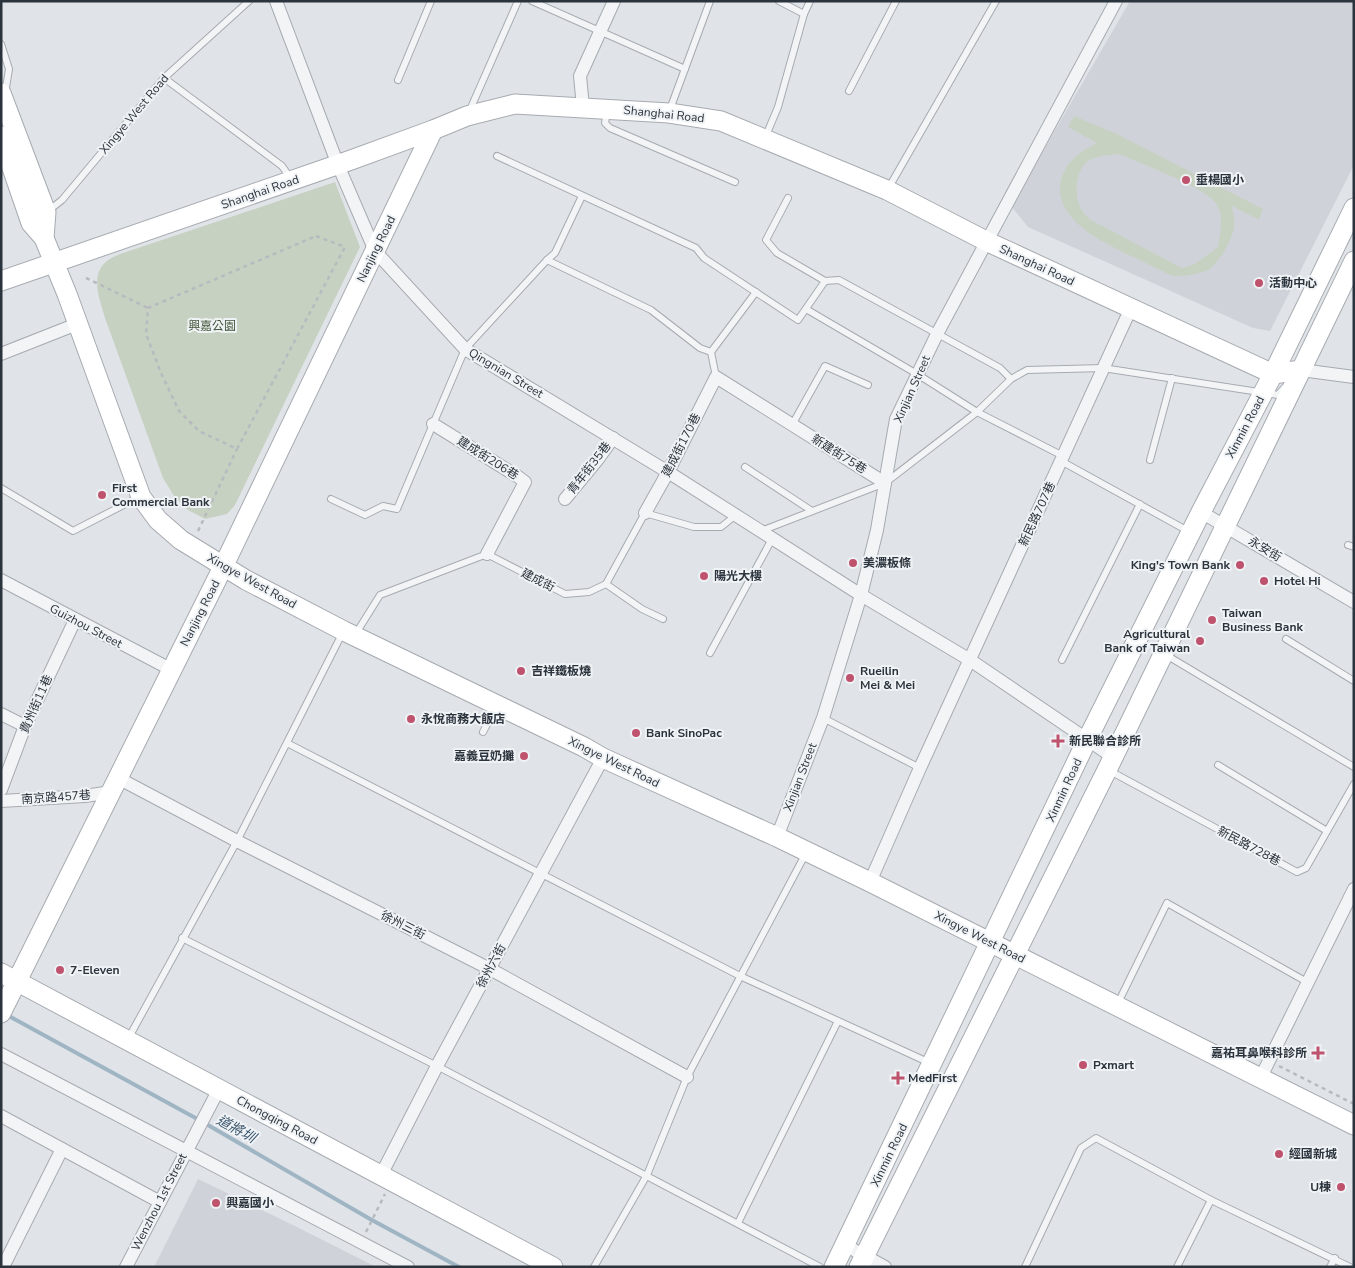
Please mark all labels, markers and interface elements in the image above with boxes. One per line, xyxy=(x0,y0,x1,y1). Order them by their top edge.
street label: Xingye West Road xyxy=(96,71,172,157)
street label: Shanghai Road xyxy=(623,102,705,126)
street label: Shanghai Road xyxy=(219,171,301,213)
place label: 垂楊國小 xyxy=(1196,172,1244,188)
marker: 垂楊國小 xyxy=(1180,174,1192,186)
street label: Nanjing Road xyxy=(353,213,399,285)
street label: Shanghai Road xyxy=(997,241,1077,289)
place label: 活動中心 xyxy=(1269,275,1317,291)
marker: 活動中心 xyxy=(1253,277,1265,289)
park label: 興嘉公園 xyxy=(188,318,236,334)
street label: Qingnian Street xyxy=(466,344,547,402)
street label: Xinjian Street xyxy=(890,352,934,425)
street label: Xinmin Road xyxy=(1222,393,1268,461)
street label: 建成街170巷 xyxy=(658,410,704,480)
street label: 新建街75巷 xyxy=(808,431,870,477)
street label: 建成街206巷 xyxy=(454,433,522,483)
street label: 青年街35巷 xyxy=(563,438,615,498)
street label: 新民路707巷 xyxy=(1015,479,1059,549)
place label: First Commercial Bank xyxy=(112,480,210,510)
marker: First Commercial Bank xyxy=(96,489,108,501)
street label: 永安街 xyxy=(1245,533,1285,565)
street label: Xingye West Road xyxy=(204,550,300,612)
place label: 美濃板條 xyxy=(863,555,911,571)
marker: 美濃板條 xyxy=(847,557,859,569)
place label: King's Town Bank xyxy=(1131,557,1231,573)
marker: King's Town Bank xyxy=(1234,559,1246,571)
street label: 建成街 xyxy=(518,565,558,595)
place label: 陽光大樓 xyxy=(714,568,762,584)
marker: 陽光大樓 xyxy=(698,570,710,582)
place label: Hotel Hi xyxy=(1274,573,1321,589)
marker: Hotel Hi xyxy=(1258,575,1270,587)
street label: Nanjing Road xyxy=(176,577,224,649)
street label: Guizhou Street xyxy=(47,600,126,652)
place label: Taiwan Business Bank xyxy=(1222,605,1303,635)
marker: Taiwan Business Bank xyxy=(1206,614,1218,626)
place label: Agricultural Bank of Taiwan xyxy=(1104,626,1190,656)
marker: Agricultural Bank of Taiwan xyxy=(1194,635,1206,647)
place label: 吉祥鐵板燒 xyxy=(531,663,591,679)
place label: Rueilin Mei & Mei xyxy=(860,663,915,693)
marker: 吉祥鐵板燒 xyxy=(515,665,527,677)
street label: 貴州街11巷 xyxy=(16,672,56,736)
marker: Rueilin Mei & Mei xyxy=(844,672,856,684)
place label: 永悅商務大飯店 xyxy=(421,711,505,727)
marker: 永悅商務大飯店 xyxy=(405,713,417,725)
place label: Bank SinoPac xyxy=(646,725,722,741)
marker: Bank SinoPac xyxy=(630,727,642,739)
street label: Xingye West Road xyxy=(566,733,662,791)
place label: 新民聯合診所 xyxy=(1069,733,1141,749)
marker: 新民聯合診所 xyxy=(1051,734,1065,748)
street label: Xinjian Street xyxy=(780,740,821,813)
place label: 嘉義豆奶攤 xyxy=(454,748,514,764)
marker: 嘉義豆奶攤 xyxy=(518,750,530,762)
street label: Xinmin Road xyxy=(1042,756,1086,824)
street label: 南京路457巷 xyxy=(21,787,91,807)
street label: 新民路728巷 xyxy=(1215,823,1283,869)
street label: 徐州三街 xyxy=(378,907,428,943)
street label: Xingye West Road xyxy=(932,907,1028,967)
street label: 徐州六街 xyxy=(473,941,509,991)
place label: 7-Eleven xyxy=(70,962,119,978)
marker: 7-Eleven xyxy=(54,964,66,976)
place label: 嘉祐耳鼻喉科診所 xyxy=(1211,1045,1307,1061)
marker: 嘉祐耳鼻喉科診所 xyxy=(1311,1046,1325,1060)
place label: Pxmart xyxy=(1093,1057,1134,1073)
marker: Pxmart xyxy=(1077,1059,1089,1071)
place label: MedFirst xyxy=(908,1070,957,1086)
marker: MedFirst xyxy=(892,1072,904,1084)
street label: Chongqing Road xyxy=(233,1092,321,1148)
water label: 道將圳 xyxy=(213,1111,261,1148)
street label: Xinmin Road xyxy=(867,1121,911,1189)
place label: 經國新城 xyxy=(1289,1146,1337,1162)
marker: 經國新城 xyxy=(1273,1148,1285,1160)
street label: Wenzhou 1st Street xyxy=(127,1150,191,1254)
place label: U棟 xyxy=(1310,1179,1331,1195)
marker: U棟 xyxy=(1335,1181,1347,1193)
place label: 興嘉國小 xyxy=(226,1195,274,1211)
marker: 興嘉國小 xyxy=(210,1197,222,1209)

